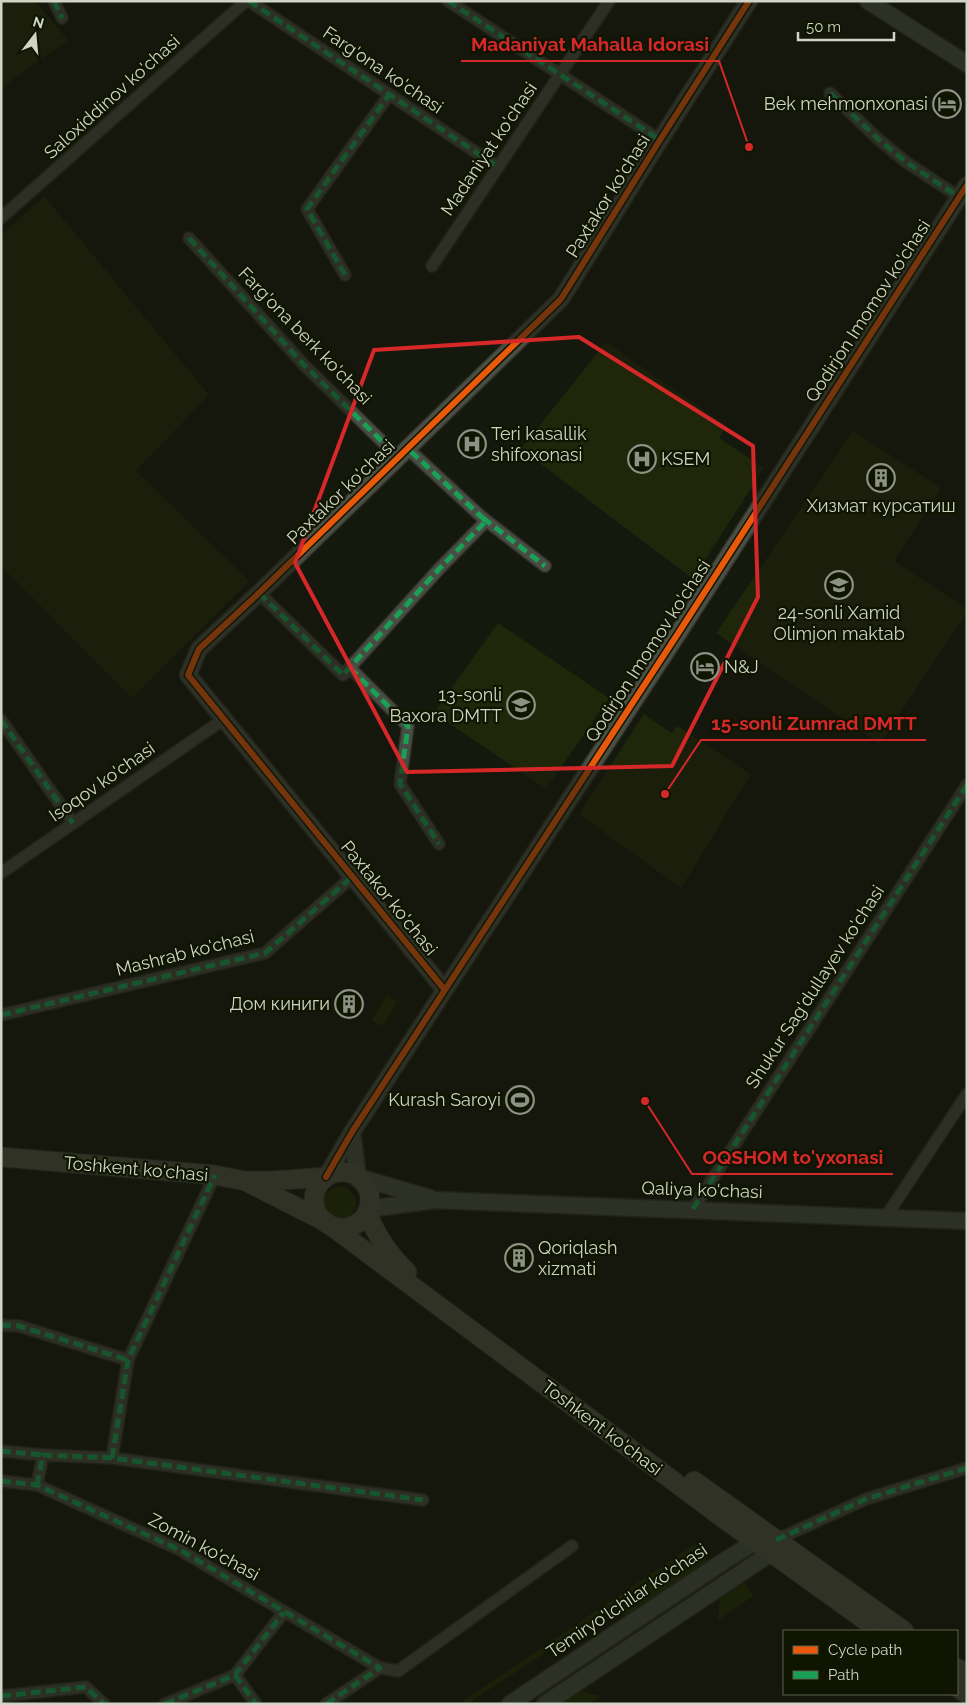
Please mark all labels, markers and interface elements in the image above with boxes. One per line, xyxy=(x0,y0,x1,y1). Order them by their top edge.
north arrow xyxy=(10,10,60,60)
scale bar xyxy=(798,10,894,42)
text: N xyxy=(31,13,46,32)
text: 50 m xyxy=(806,18,841,36)
street label: Farg'ona ko'chasi xyxy=(319,22,447,117)
callout: Madaniyat Mahalla Idorasi xyxy=(461,27,719,61)
street label: Saloxiddinov ko'chasi xyxy=(40,30,184,163)
text: Madaniyat Mahalla Idorasi xyxy=(471,33,709,55)
street label: Madaniyat ko'chasi xyxy=(436,78,541,219)
hotel icon: Bek mehmonxonasi xyxy=(932,89,962,119)
place label: Bek mehmonxonasi xyxy=(764,93,928,114)
street label: Paxtakor ko'chasi xyxy=(561,130,654,261)
street label: Qodirjon Imomov ko'chasi xyxy=(801,216,934,406)
street label: Farg'ona berk ko'chasi xyxy=(234,263,376,409)
place label: Teri kasallik shifoxonasi xyxy=(491,423,587,465)
hospital icon: Teri kasallik shifoxonasi xyxy=(457,429,487,459)
street label: Paxtakor ko'chasi xyxy=(283,435,399,548)
hospital icon: KSEM xyxy=(627,444,657,474)
place label: KSEM xyxy=(661,448,710,469)
building icon: Хизмат курсатиш xyxy=(866,463,896,493)
place label: Хизмат курсатиш xyxy=(806,495,956,516)
street label: Qodirjon Imomov ko'chasi xyxy=(581,556,714,746)
school or university icon: 24-sonli Xamid Olimjon maktab xyxy=(824,570,854,600)
place label: 24-sonli Xamid Olimjon maktab xyxy=(773,602,905,644)
hotel icon: N&J xyxy=(690,652,720,682)
place label: N&J xyxy=(724,656,759,677)
place label: 13-sonli Baxora DMTT xyxy=(390,684,502,726)
school or university icon: 13-sonli Baxora DMTT xyxy=(506,690,536,720)
callout: 15-sonli Zumrad DMTT xyxy=(701,706,926,740)
text: 15-sonli Zumrad DMTT xyxy=(711,712,917,734)
street label: Isoqov ko'chasi xyxy=(45,737,159,826)
street label: Paxtakor ko'chasi xyxy=(337,836,442,959)
street label: Shukur Sag'dullayev ko'chasi xyxy=(741,881,888,1092)
street label: Mashrab ko'chasi xyxy=(114,925,256,980)
building icon: Дом киниги xyxy=(334,989,364,1019)
place label: Дом киниги xyxy=(229,993,330,1014)
sports icon: Kurash Saroyi xyxy=(505,1085,535,1115)
place label: Kurash Saroyi xyxy=(388,1089,501,1110)
callout: OQSHOM to'yxonasi xyxy=(692,1140,893,1174)
text: OQSHOM to'yxonasi xyxy=(703,1146,883,1168)
street label: Toshkent ko'chasi xyxy=(63,1152,209,1185)
street label: Qaliya ko'chasi xyxy=(641,1177,763,1202)
place label: Qoriqlash xizmati xyxy=(538,1237,617,1279)
building icon: Qoriqlash xizmati xyxy=(504,1243,534,1273)
street label: Toshkent ko'chasi xyxy=(538,1376,666,1480)
street label: Zomin ko'chasi xyxy=(145,1509,263,1585)
street label: Temiryo'lchilar ko'chasi xyxy=(542,1539,711,1662)
legend xyxy=(783,1630,958,1695)
text: Cycle path xyxy=(828,1641,902,1659)
text: Path xyxy=(828,1666,859,1684)

